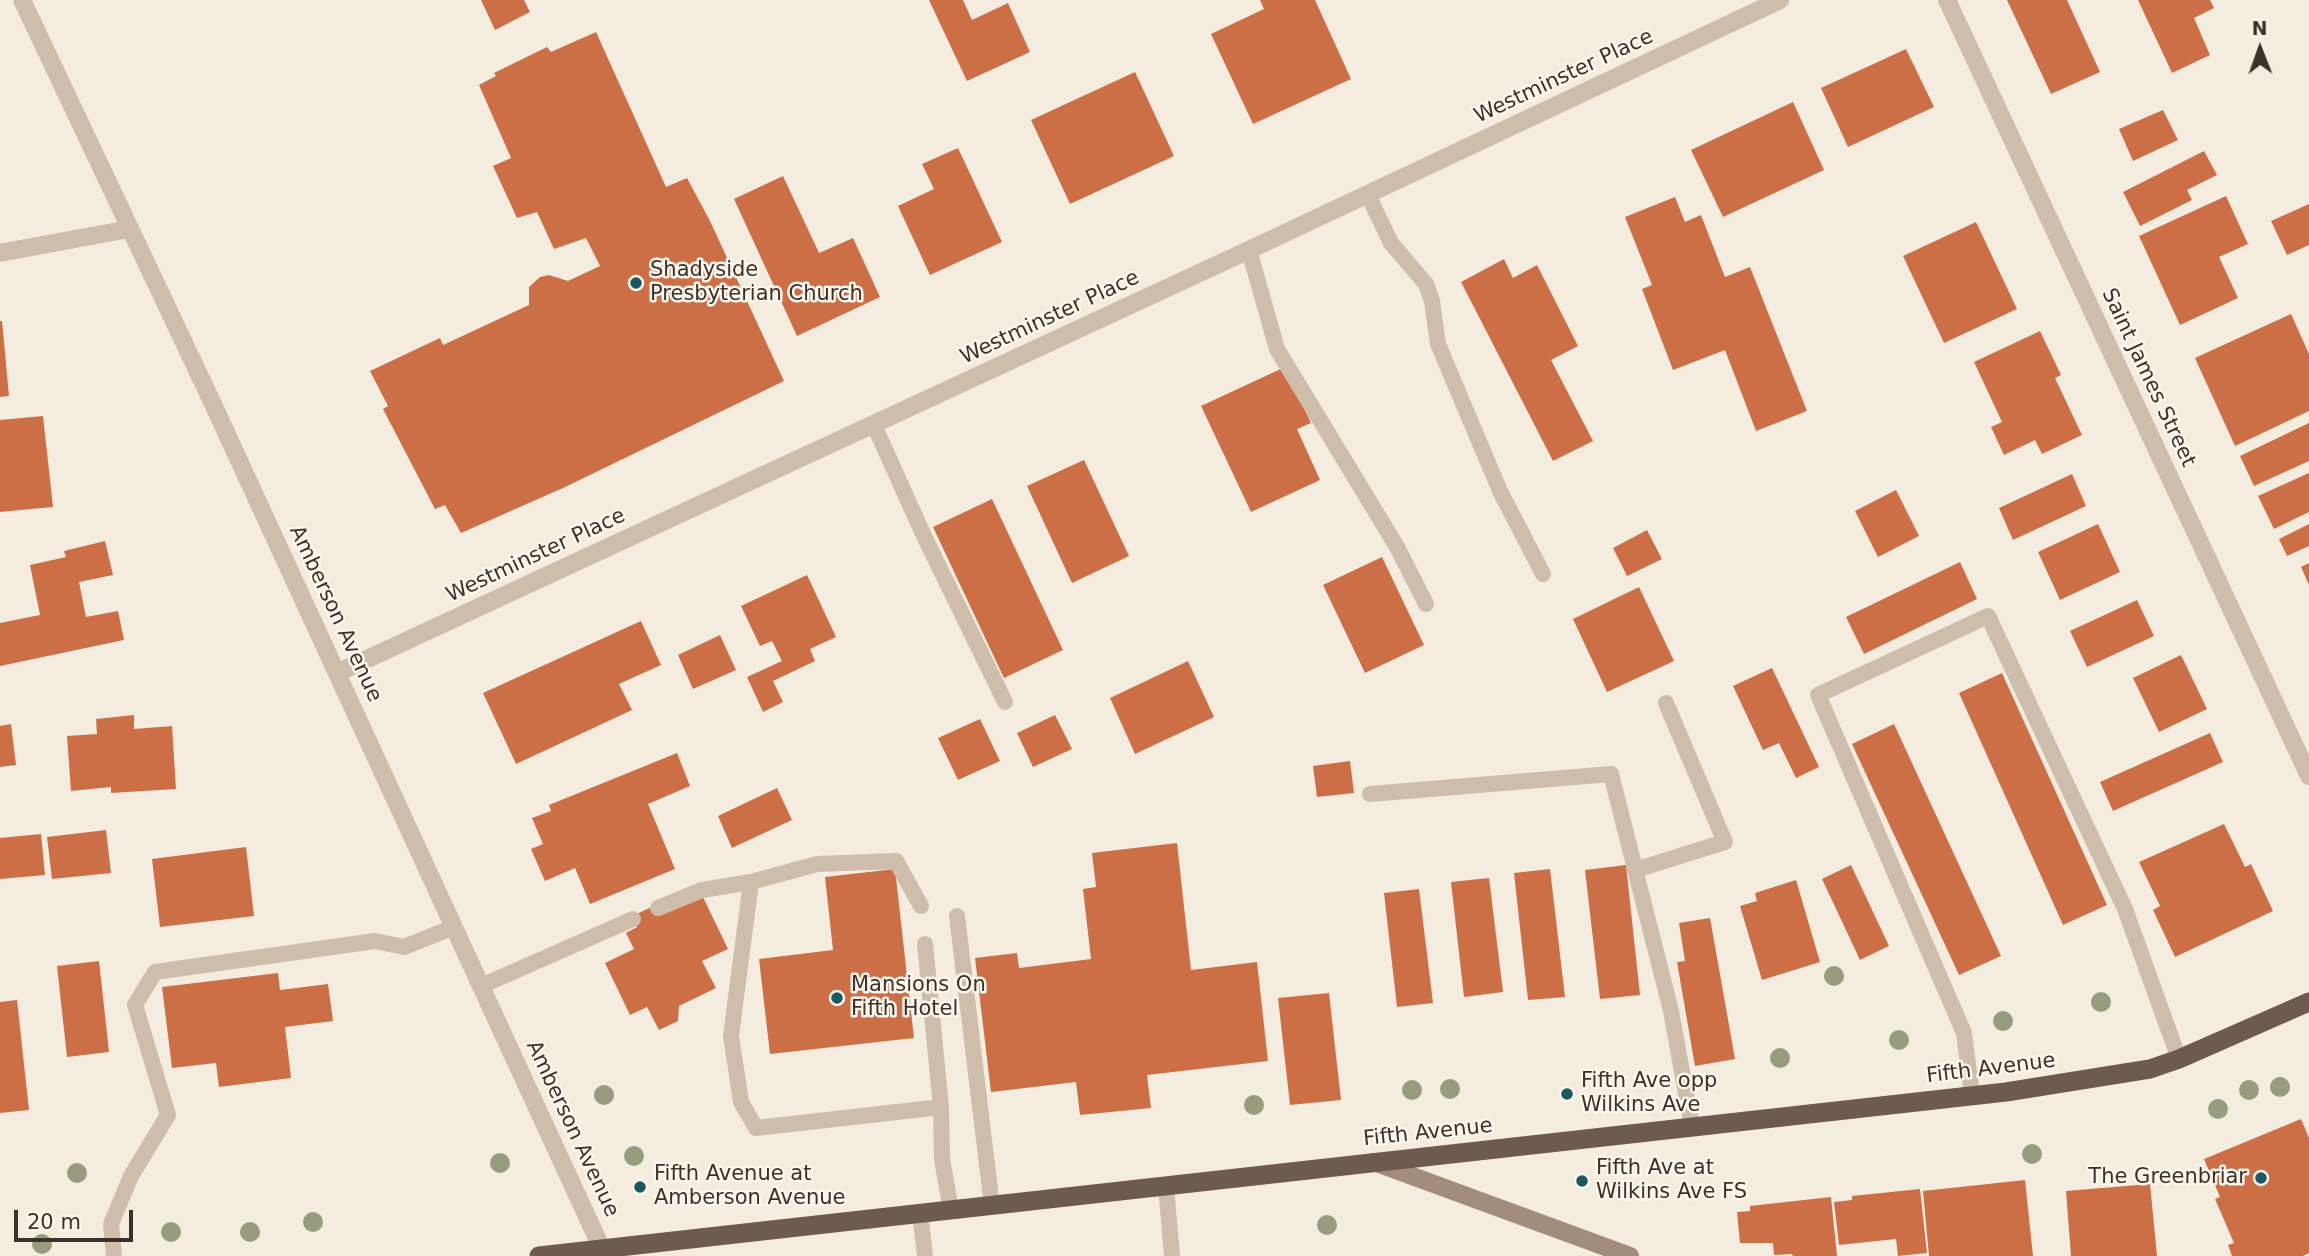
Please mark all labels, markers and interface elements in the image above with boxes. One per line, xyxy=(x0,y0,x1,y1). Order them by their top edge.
north arrow xyxy=(2225,14,2295,84)
text: N xyxy=(2251,17,2268,39)
street label: Westminster Place xyxy=(1471,24,1657,130)
place label: Shadyside Presbyterian Church xyxy=(650,258,863,308)
street label: Westminster Place xyxy=(957,265,1143,371)
marker: Shadyside Presbyterian Church xyxy=(628,275,644,291)
street label: Saint James Street xyxy=(2096,285,2200,471)
street label: Westminster Place xyxy=(443,503,629,609)
street label: Amberson Avenue xyxy=(283,522,387,706)
place label: Mansions On Fifth Hotel xyxy=(851,973,986,1023)
marker: Mansions On Fifth Hotel xyxy=(829,990,845,1006)
street label: Amberson Avenue xyxy=(520,1037,624,1221)
street label: Fifth Avenue xyxy=(1925,1049,2057,1089)
place label: Fifth Ave opp Wilkins Ave xyxy=(1581,1069,1717,1119)
marker: Fifth Ave opp Wilkins Ave xyxy=(1559,1086,1575,1102)
street label: Fifth Avenue xyxy=(1362,1114,1494,1152)
place label: Fifth Ave at Wilkins Ave FS xyxy=(1596,1156,1747,1206)
place label: Fifth Avenue at Amberson Avenue xyxy=(654,1162,846,1212)
place label: The Greenbriar xyxy=(2088,1165,2247,1191)
marker: The Greenbriar xyxy=(2253,1170,2269,1186)
marker: Fifth Ave at Wilkins Ave FS xyxy=(1574,1173,1590,1189)
marker: Fifth Avenue at Amberson Avenue xyxy=(632,1179,648,1195)
scale bar xyxy=(18,1196,136,1240)
text: 20 m xyxy=(27,1210,81,1234)

